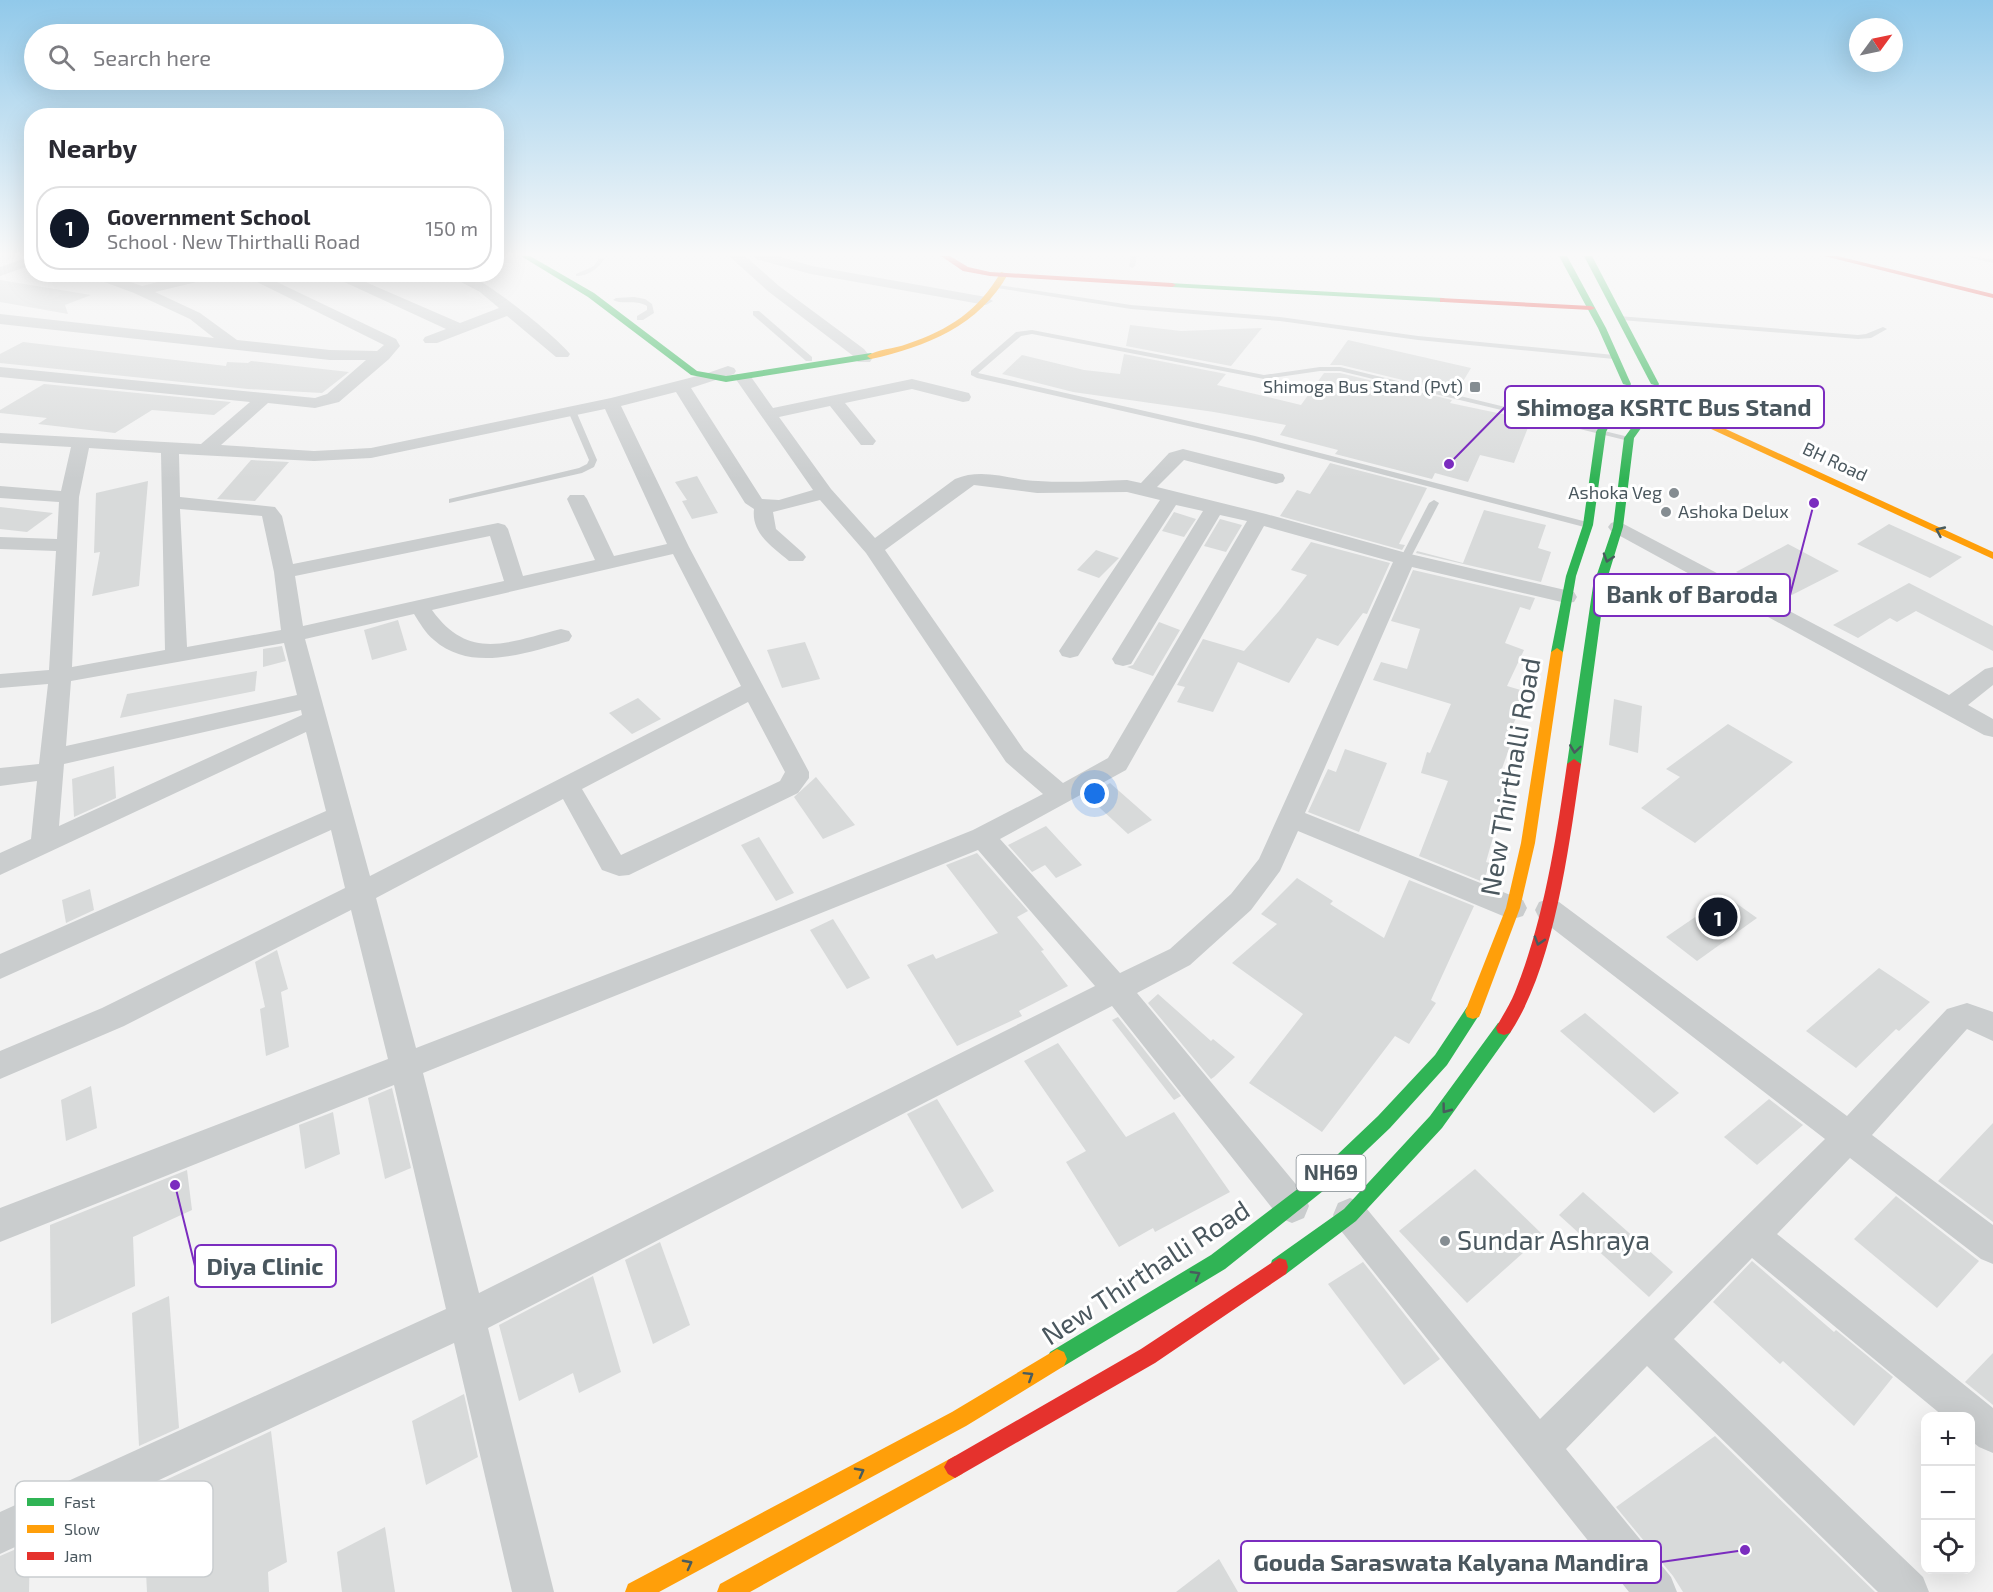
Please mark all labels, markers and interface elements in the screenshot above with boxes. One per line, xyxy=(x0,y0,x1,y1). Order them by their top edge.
north arrow xyxy=(1849,18,1903,72)
search box xyxy=(24,24,504,90)
icon: search xyxy=(45,41,78,74)
text: Search here xyxy=(93,44,211,70)
text: Nearby xyxy=(48,132,137,163)
text: Government School xyxy=(107,203,311,229)
text: 1 xyxy=(65,216,74,240)
text: 150 m xyxy=(425,216,478,240)
text: School · New Thirthalli Road xyxy=(107,229,360,253)
place label: Shimoga Bus Stand (Pvt) xyxy=(1263,375,1463,397)
marker: Shimoga Bus Stand (Pvt) xyxy=(1468,380,1482,394)
callout: Shimoga KSRTC Bus Stand xyxy=(1505,386,1824,428)
text: Shimoga KSRTC Bus Stand xyxy=(1516,392,1812,421)
street label: BH Road xyxy=(1800,437,1871,486)
place label: Ashoka Veg xyxy=(1568,481,1662,503)
marker: Ashoka Veg xyxy=(1667,486,1681,500)
place label: Ashoka Delux xyxy=(1678,500,1789,522)
marker: Ashoka Delux xyxy=(1659,505,1673,519)
one-way arrow xyxy=(1935,526,1946,538)
one-way arrow xyxy=(1603,552,1616,563)
callout: Bank of Baroda xyxy=(1594,574,1790,616)
text: Bank of Baroda xyxy=(1606,579,1778,608)
street label: New Thirthalli Road xyxy=(1472,655,1546,898)
one-way arrow xyxy=(1569,745,1582,754)
your location xyxy=(1080,779,1109,808)
pin: 1 xyxy=(1698,894,1738,940)
one-way arrow xyxy=(1534,935,1546,946)
one-way arrow xyxy=(1442,1103,1453,1114)
road number: NH69 xyxy=(1296,1155,1366,1191)
street label: New Thirthalli Road xyxy=(1035,1192,1255,1350)
place label: Sundar Ashraya xyxy=(1457,1223,1650,1256)
marker: Sundar Ashraya xyxy=(1438,1234,1452,1248)
callout: Diya Clinic xyxy=(195,1245,336,1287)
text: Diya Clinic xyxy=(206,1251,324,1280)
one-way arrow xyxy=(1189,1270,1200,1282)
one-way arrow xyxy=(1023,1372,1033,1384)
map controls xyxy=(1921,1412,1975,1574)
button: + xyxy=(1921,1412,1975,1466)
button: − xyxy=(1921,1466,1975,1520)
one-way arrow xyxy=(853,1468,864,1479)
legend xyxy=(15,1481,213,1577)
text: Fast xyxy=(64,1492,95,1511)
text: Slow xyxy=(64,1519,100,1538)
button: locate xyxy=(1921,1520,1975,1574)
callout: Gouda Saraswata Kalyana Mandira xyxy=(1241,1541,1661,1583)
text: Jam xyxy=(64,1546,92,1565)
text: Gouda Saraswata Kalyana Mandira xyxy=(1253,1547,1649,1576)
one-way arrow xyxy=(681,1560,692,1571)

